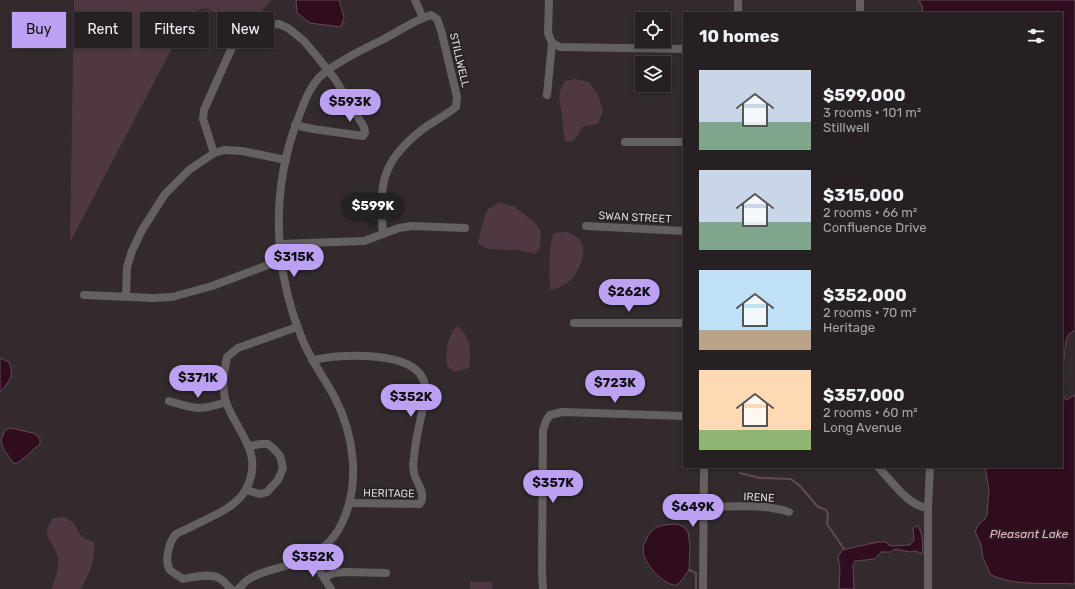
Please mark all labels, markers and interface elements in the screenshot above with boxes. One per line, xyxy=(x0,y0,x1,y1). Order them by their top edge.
chip: Buy xyxy=(12,12,66,48)
chip: Rent xyxy=(74,12,132,48)
chip: Filters xyxy=(140,12,209,48)
chip: New xyxy=(217,12,274,48)
map controls xyxy=(635,12,671,92)
button: locate xyxy=(635,12,671,48)
icon: filters xyxy=(1025,25,1047,47)
text: 10 homes xyxy=(699,26,779,46)
street label: STILLWELL xyxy=(447,31,472,89)
button: layers xyxy=(635,56,671,92)
text: $599,000 xyxy=(823,85,906,105)
icon: home xyxy=(731,86,779,134)
pin: $593K xyxy=(322,89,378,123)
text: $593K xyxy=(329,94,371,109)
text: 3 rooms · 101 m² xyxy=(823,105,921,120)
text: Stillwell xyxy=(823,120,869,135)
text: $315,000 xyxy=(823,185,904,205)
icon: home xyxy=(731,186,779,234)
pin: $599K xyxy=(345,193,401,227)
text: $599K xyxy=(352,198,394,213)
text: 2 rooms · 66 m² xyxy=(823,205,917,220)
street label: SWAN STREET xyxy=(598,209,672,226)
text: Confluence Drive xyxy=(823,220,927,235)
pin: $315K xyxy=(266,244,322,278)
text: $315K xyxy=(274,249,314,264)
pin: $262K xyxy=(601,279,657,313)
text: $262K xyxy=(608,284,650,299)
text: $352,000 xyxy=(823,285,907,305)
icon: home xyxy=(731,286,779,334)
text: 2 rooms · 70 m² xyxy=(823,305,917,320)
text: Heritage xyxy=(823,320,875,335)
pin: $371K xyxy=(170,365,226,399)
text: $371K xyxy=(178,370,218,385)
pin: $723K xyxy=(587,370,643,404)
text: $723K xyxy=(594,375,636,390)
pin: $352K xyxy=(383,384,439,418)
text: $357,000 xyxy=(823,385,905,405)
icon: home xyxy=(731,386,779,434)
text: $352K xyxy=(390,389,432,404)
text: 2 rooms · 60 m² xyxy=(823,405,918,420)
text: Long Avenue xyxy=(823,420,902,435)
pin: $357K xyxy=(525,470,581,504)
text: $357K xyxy=(532,475,574,490)
street label: HERITAGE xyxy=(363,487,415,500)
street label: IRENE xyxy=(743,490,775,505)
pin: $649K xyxy=(665,494,721,528)
text: $649K xyxy=(672,499,714,514)
water label: Pleasant Lake xyxy=(990,527,1069,541)
pin: $352K xyxy=(285,544,341,578)
text: $352K xyxy=(292,549,334,564)

